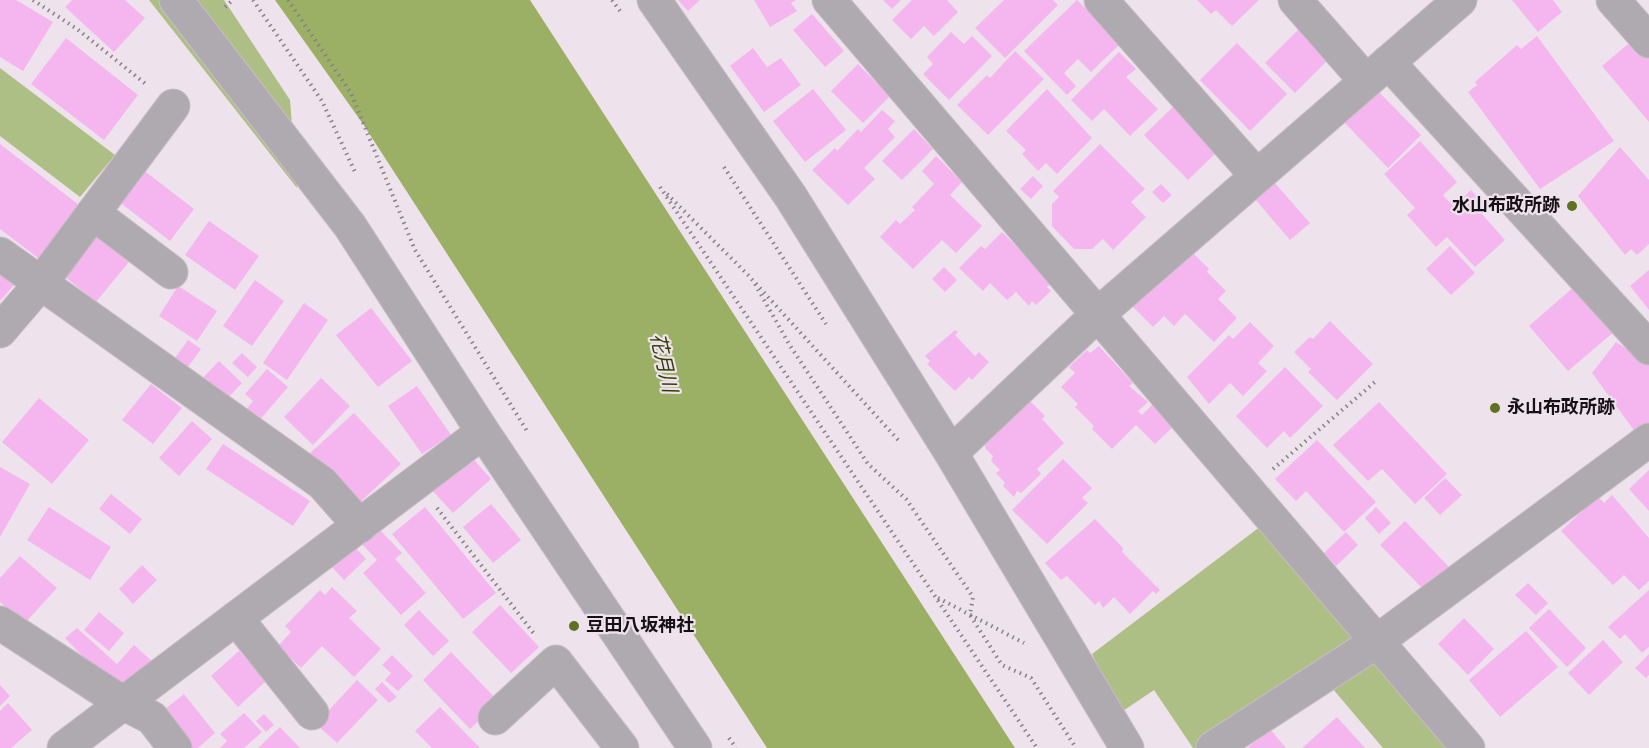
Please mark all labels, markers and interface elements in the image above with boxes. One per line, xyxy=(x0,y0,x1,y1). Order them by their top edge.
place label: 水山布政所跡 xyxy=(1452,195,1560,217)
marker: 水山布政所跡 xyxy=(1565,199,1579,213)
water label: 花月川 xyxy=(645,331,681,395)
place label: 永山布政所跡 xyxy=(1507,397,1615,419)
marker: 永山布政所跡 xyxy=(1488,401,1502,415)
place label: 豆田八坂神社 xyxy=(586,615,694,637)
marker: 豆田八坂神社 xyxy=(567,619,581,633)

